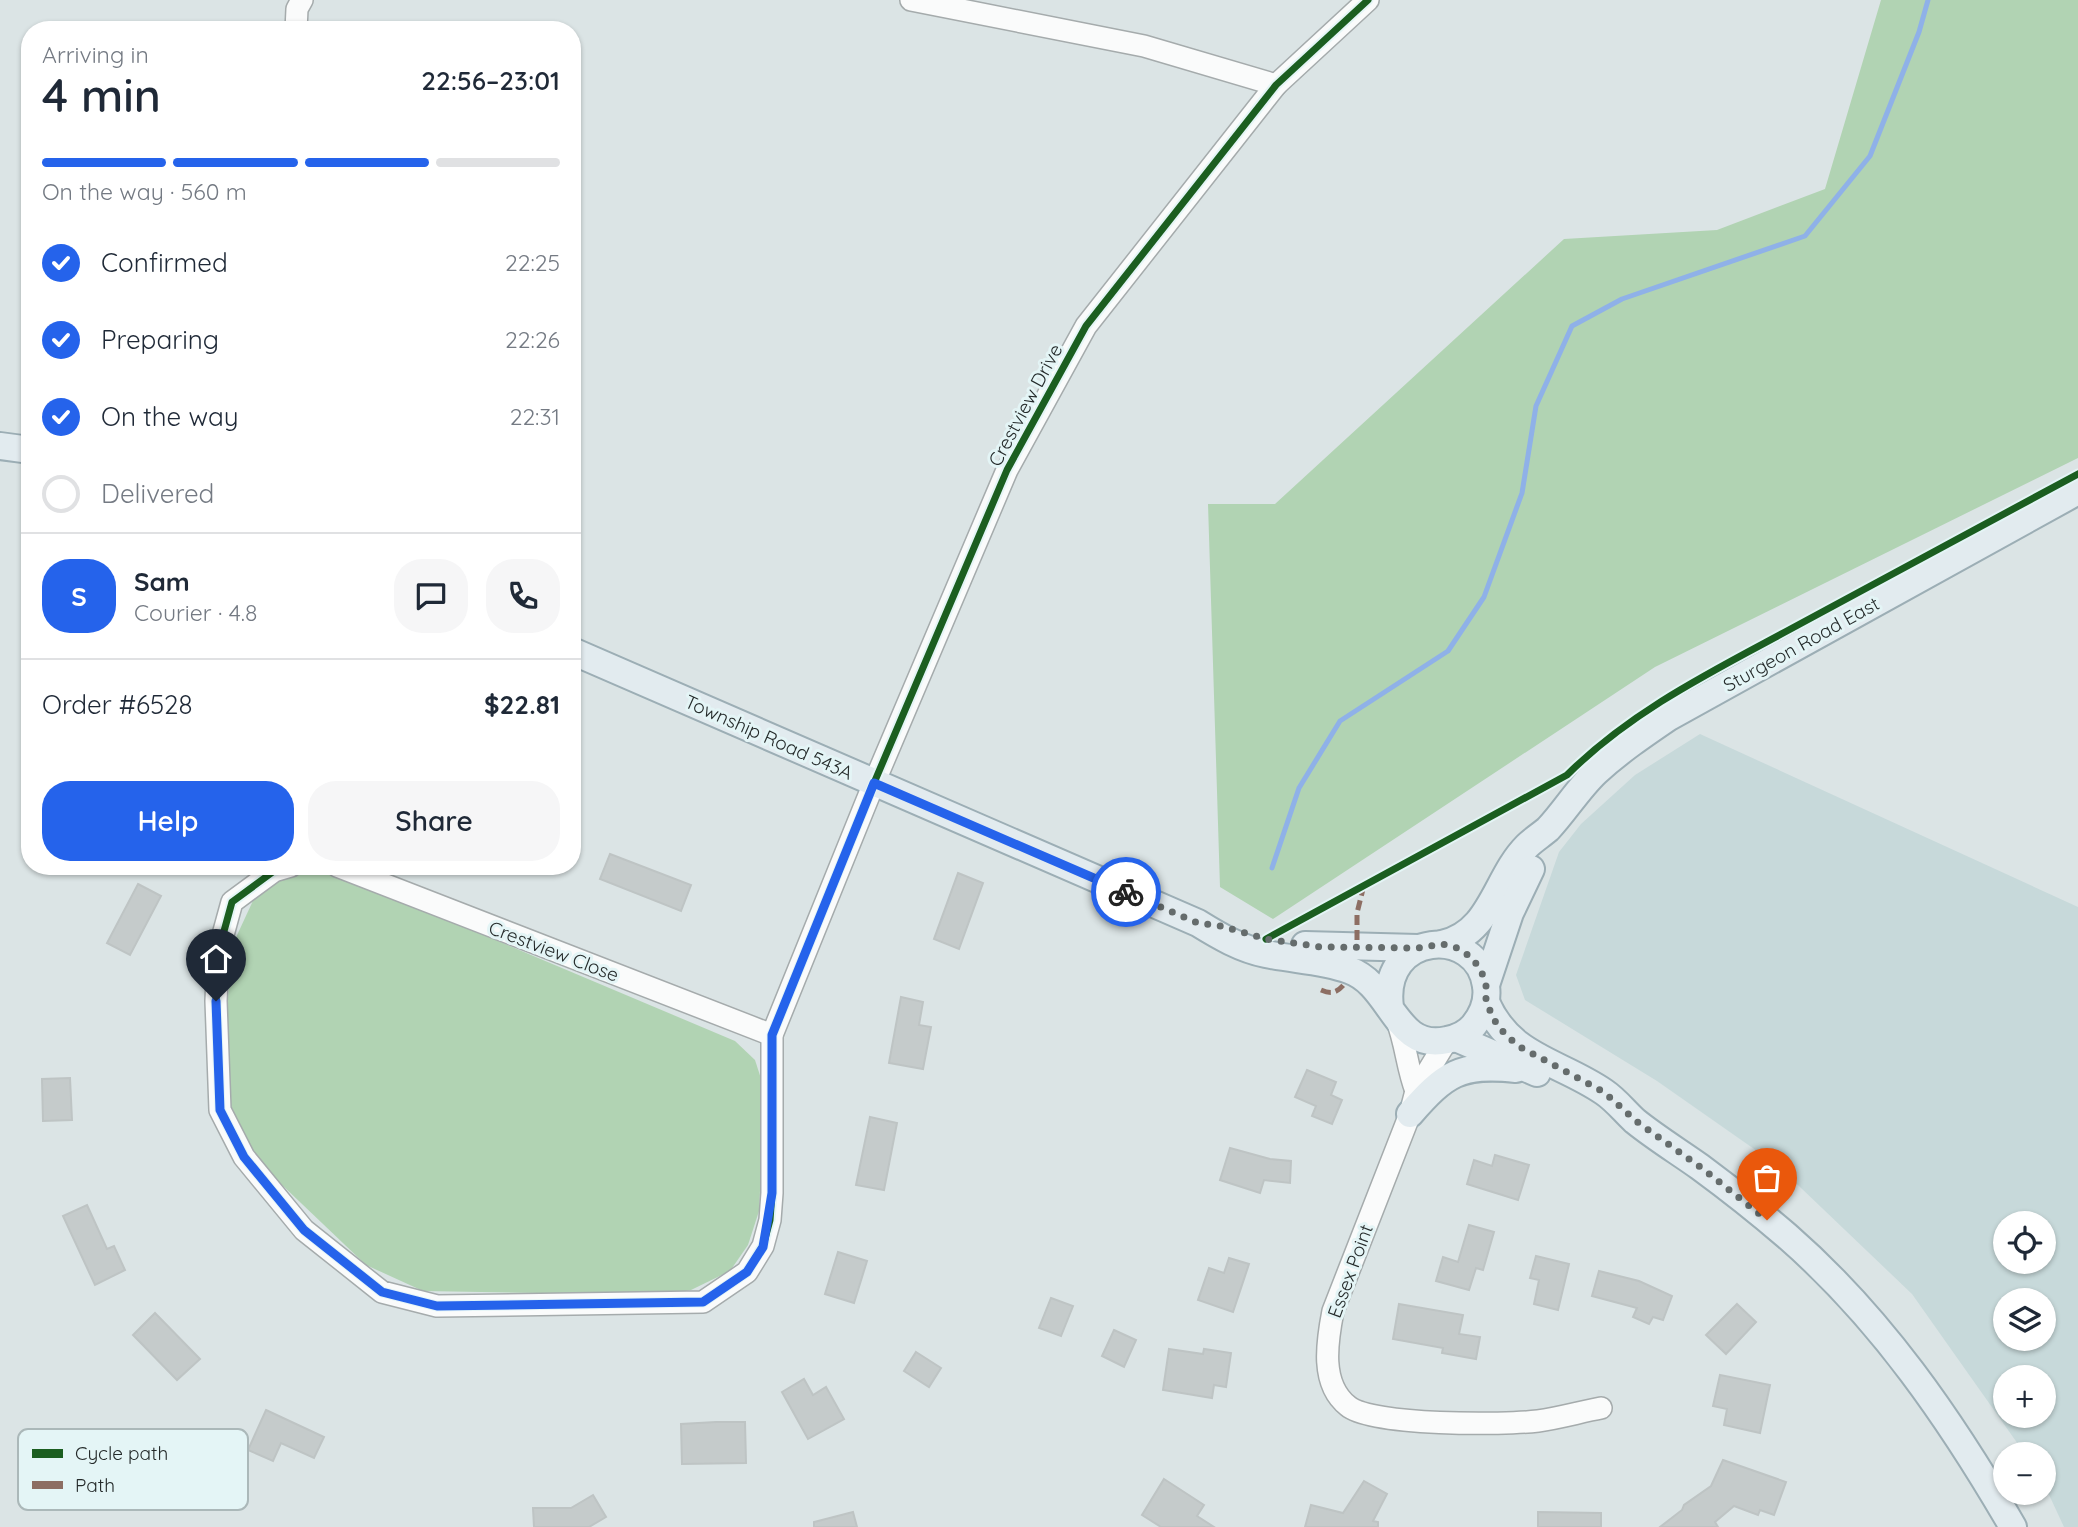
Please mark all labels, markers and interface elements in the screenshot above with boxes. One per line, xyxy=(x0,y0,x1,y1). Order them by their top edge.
text: Arriving in xyxy=(42,40,149,69)
text: 22:56–23:01 xyxy=(421,64,560,97)
text: 4 min xyxy=(42,66,161,124)
text: On the way · 560 m xyxy=(42,177,247,206)
icon: check xyxy=(42,244,80,282)
text: Confirmed xyxy=(101,246,228,279)
text: 22:25 xyxy=(505,248,560,277)
icon: check xyxy=(42,321,80,359)
text: Preparing xyxy=(101,323,219,356)
text: 22:26 xyxy=(505,325,560,354)
street label: Crestview Drive xyxy=(983,340,1067,470)
icon: check xyxy=(42,398,80,436)
text: On the way xyxy=(101,400,239,433)
text: 22:31 xyxy=(510,402,560,431)
text: Delivered xyxy=(101,477,214,510)
button: chat xyxy=(394,559,468,633)
button: phone xyxy=(486,559,560,633)
text: Sam xyxy=(134,565,190,598)
text: S xyxy=(71,580,87,613)
street label: Sturgeon Road East xyxy=(1719,591,1883,697)
text: Courier · 4.8 xyxy=(134,598,257,627)
text: Order #6528 xyxy=(42,688,193,721)
text: $22.81 xyxy=(484,688,560,721)
street label: Township Road 543A xyxy=(681,689,857,785)
button: Help xyxy=(42,781,294,861)
button: Share xyxy=(308,781,560,861)
courier xyxy=(1091,857,1161,927)
icon: bike xyxy=(1107,873,1145,911)
street label: Crestview Close xyxy=(486,915,622,987)
pin xyxy=(186,929,246,1001)
icon: home xyxy=(197,940,235,978)
pin xyxy=(1737,1148,1797,1220)
icon: bag xyxy=(1748,1159,1786,1197)
map controls xyxy=(1993,1211,2056,1505)
button: locate xyxy=(1993,1211,2056,1274)
street label: Essex Point xyxy=(1322,1221,1378,1321)
button: layers xyxy=(1993,1288,2056,1351)
button: + xyxy=(1993,1365,2056,1428)
legend xyxy=(18,1429,248,1510)
text: Cycle path xyxy=(75,1441,168,1465)
button: − xyxy=(1993,1442,2056,1505)
text: Path xyxy=(75,1473,115,1497)

